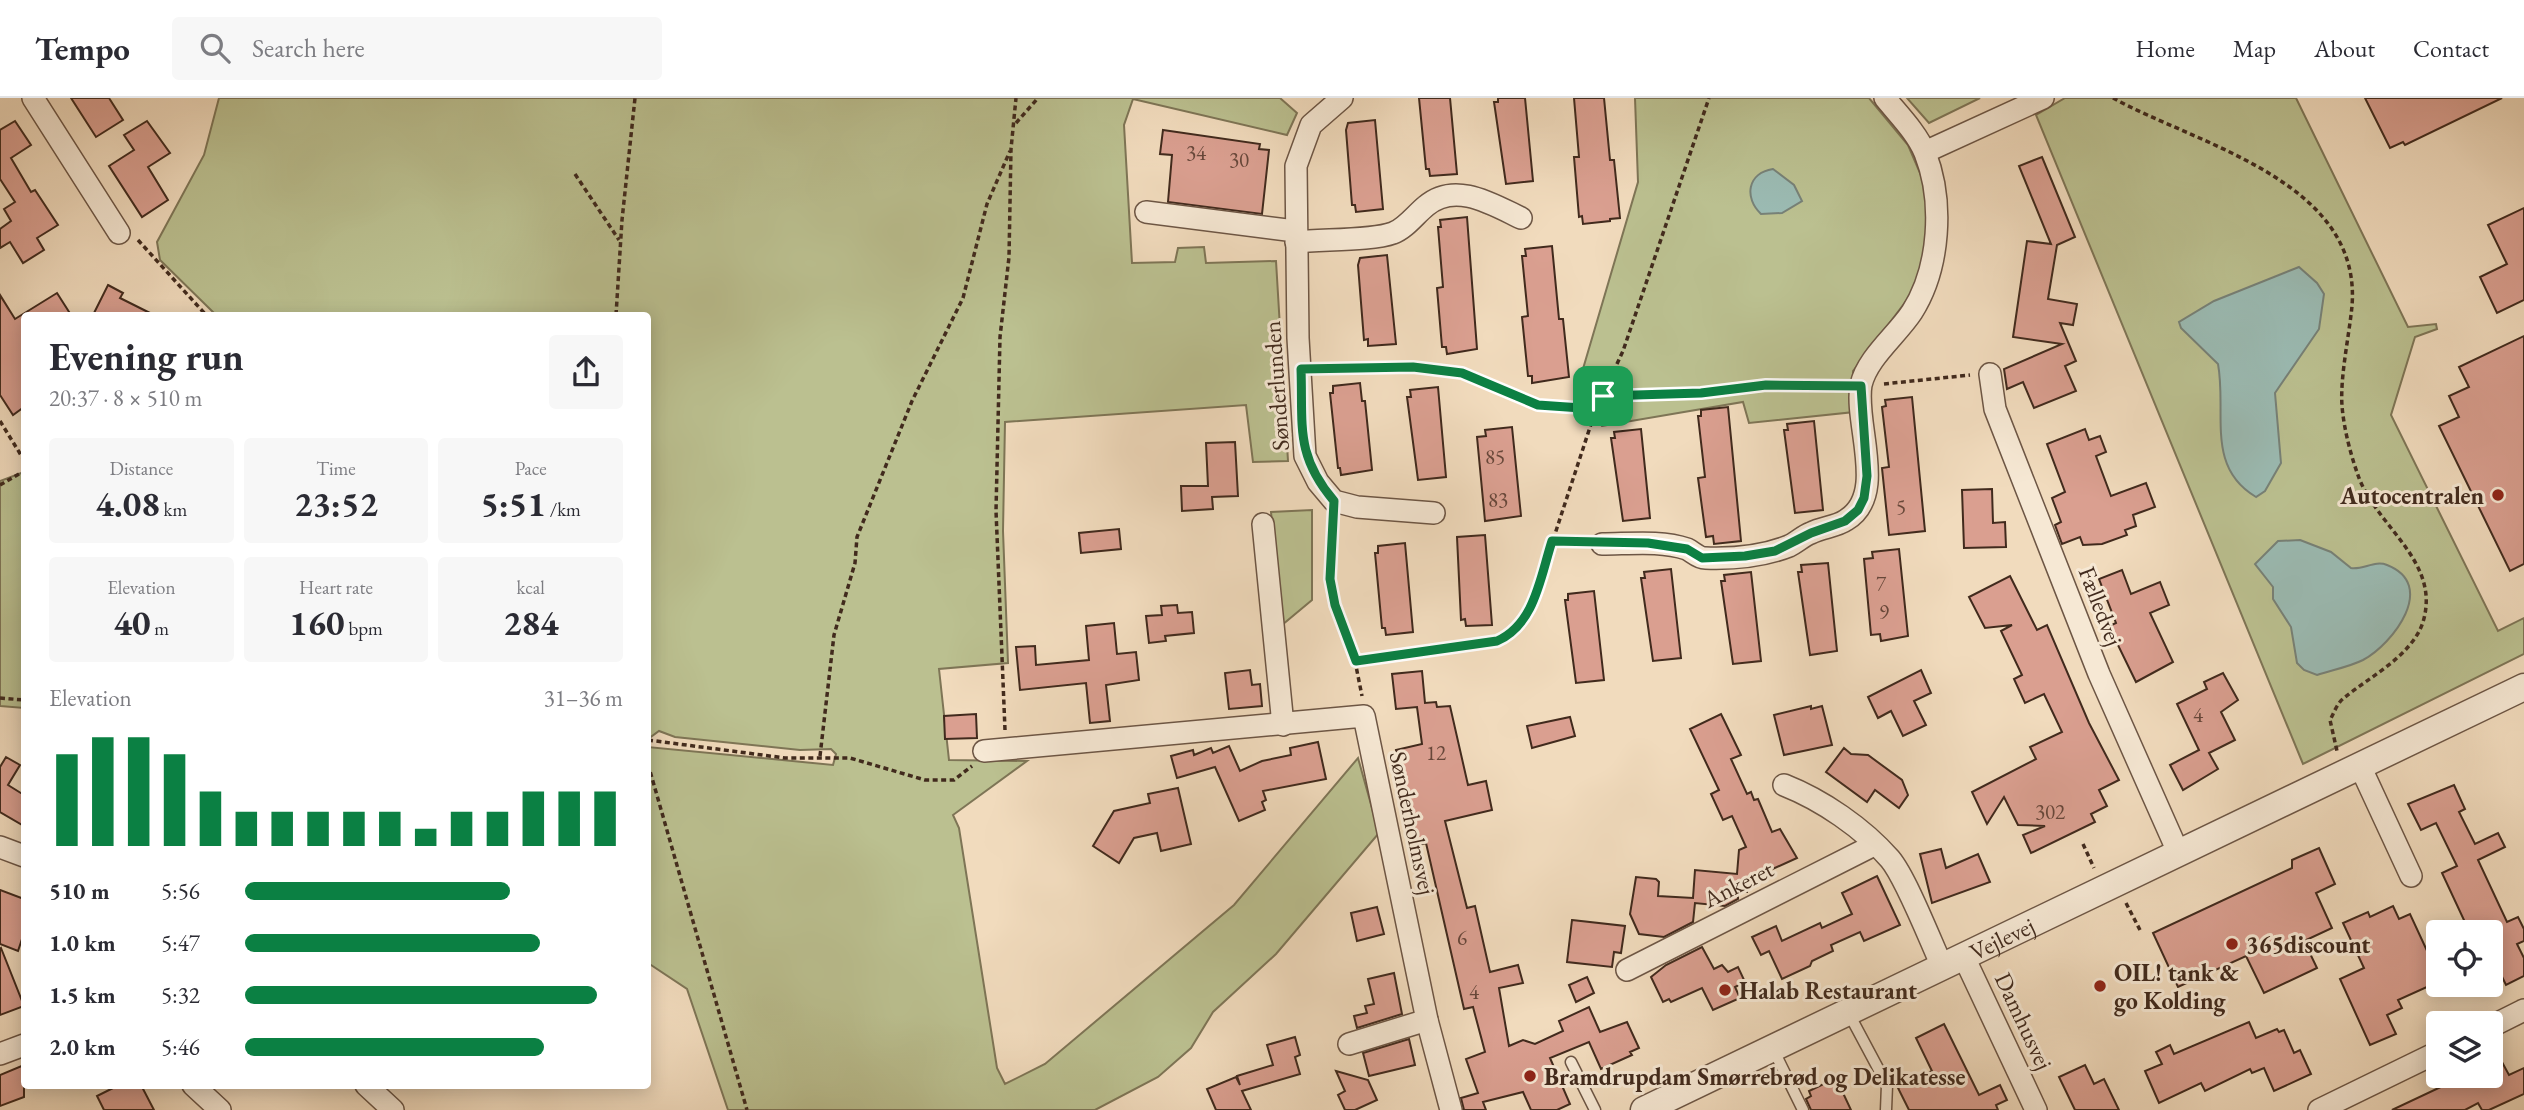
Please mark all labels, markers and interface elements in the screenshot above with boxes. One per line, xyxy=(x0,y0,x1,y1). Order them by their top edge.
search box xyxy=(172,17,662,80)
text: Tempo xyxy=(35,27,130,70)
icon: search xyxy=(196,29,234,67)
text: Search here xyxy=(252,31,365,65)
text: Home xyxy=(2135,33,2195,64)
text: Map xyxy=(2233,33,2276,64)
text: About xyxy=(2314,33,2375,64)
text: Contact xyxy=(2413,33,2489,64)
house number: 34 xyxy=(1186,139,1207,166)
house number: 30 xyxy=(1229,146,1249,173)
street label: Sønderlunden xyxy=(1256,320,1296,452)
text: Evening run xyxy=(49,332,244,381)
button: share xyxy=(549,335,623,409)
pin xyxy=(1573,366,1633,426)
icon: arrive xyxy=(1584,377,1622,415)
text: 20:37 · 8 × 510 m xyxy=(49,383,202,413)
house number: 85 xyxy=(1485,443,1505,470)
text: Distance xyxy=(110,456,173,481)
text: Time xyxy=(316,456,356,481)
text: Pace xyxy=(515,456,547,481)
place label: Autocentralen xyxy=(2339,480,2484,511)
text: 4.08 xyxy=(95,481,160,526)
text: 23:52 xyxy=(294,481,378,526)
text: 5:51 xyxy=(480,481,546,526)
house number: 83 xyxy=(1488,486,1508,513)
marker: Autocentralen xyxy=(2490,487,2506,503)
house number: 5 xyxy=(1896,493,1906,520)
text: km xyxy=(160,497,187,522)
text: /km xyxy=(546,497,581,522)
street label: Fælledvej xyxy=(2072,562,2130,650)
house number: 7 xyxy=(1876,570,1887,597)
text: Elevation xyxy=(107,575,176,600)
text: Heart rate xyxy=(299,575,373,600)
text: kcal xyxy=(516,575,545,600)
house number: 9 xyxy=(1879,598,1889,625)
text: 40 xyxy=(114,600,151,645)
text: 160 xyxy=(289,600,345,645)
text: 284 xyxy=(503,600,558,645)
text: m xyxy=(151,616,169,641)
text: bpm xyxy=(345,616,383,641)
text: Elevation xyxy=(49,683,132,713)
text: 31–36 m xyxy=(544,683,623,713)
house number: 4 xyxy=(2193,701,2204,728)
house number: 12 xyxy=(1426,739,1446,766)
street label: Sønderholmsvej xyxy=(1383,748,1443,898)
house number: 302 xyxy=(2035,798,2065,825)
street label: Ankeret xyxy=(1697,853,1779,915)
text: 510 m xyxy=(49,876,110,906)
text: 5:56 xyxy=(161,876,200,906)
street label: Vejlevej xyxy=(1964,909,2039,967)
map controls xyxy=(2426,920,2503,1088)
button: locate xyxy=(2426,920,2503,997)
house number: 6 xyxy=(1457,924,1467,951)
text: 1.0 km xyxy=(49,928,116,958)
text: 5:47 xyxy=(161,928,200,958)
place label: 365discount xyxy=(2246,929,2370,960)
marker: 365discount xyxy=(2224,936,2240,952)
place label: OIL! tank & go Kolding xyxy=(2114,957,2240,1017)
street label: Damhusvej xyxy=(1988,967,2060,1075)
place label: Halab Restaurant xyxy=(1739,975,1917,1006)
house number: 4 xyxy=(1469,978,1480,1005)
marker: OIL! tank & go Kolding xyxy=(2092,978,2108,994)
text: 1.5 km xyxy=(49,980,116,1010)
text: 5:32 xyxy=(161,980,200,1010)
marker: Halab Restaurant xyxy=(1717,982,1733,998)
button: layers xyxy=(2426,1011,2503,1088)
text: 2.0 km xyxy=(49,1032,116,1062)
text: 5:46 xyxy=(161,1032,200,1062)
place label: Bramdrupdam Smørrebrød og Delikatesse xyxy=(1544,1061,1966,1093)
marker: Bramdrupdam Smørrebrød og Delikatesse xyxy=(1522,1068,1538,1084)

